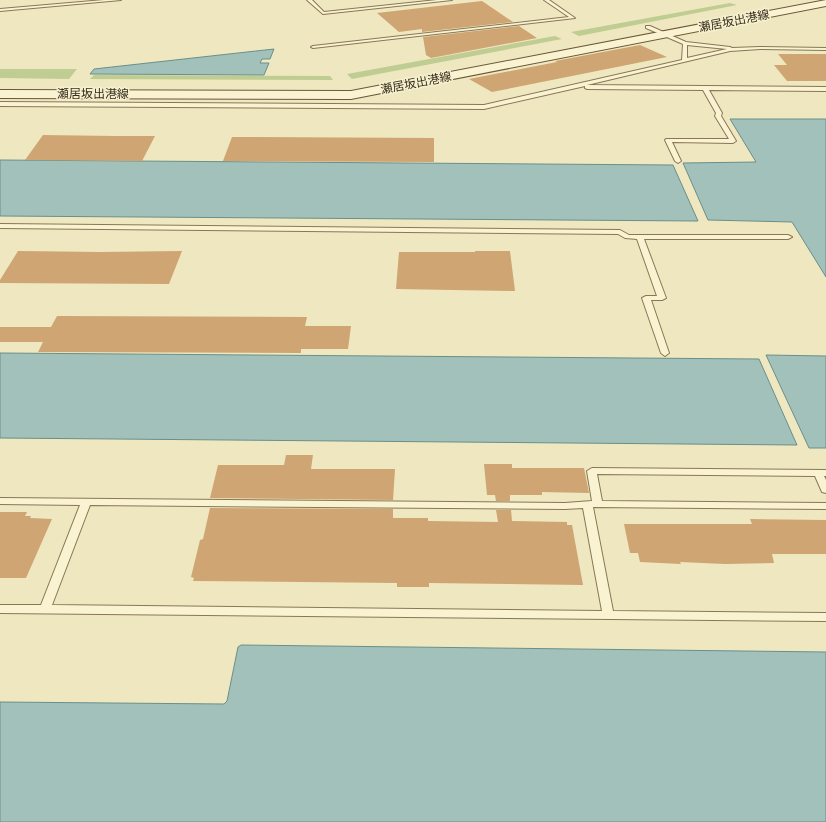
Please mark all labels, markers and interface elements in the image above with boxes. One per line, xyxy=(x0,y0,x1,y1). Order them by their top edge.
street label: 瀬居坂出港線 xyxy=(697,7,771,35)
street label: 瀬居坂出港線 xyxy=(379,69,453,97)
street label: 瀬居坂出港線 xyxy=(57,87,129,101)

